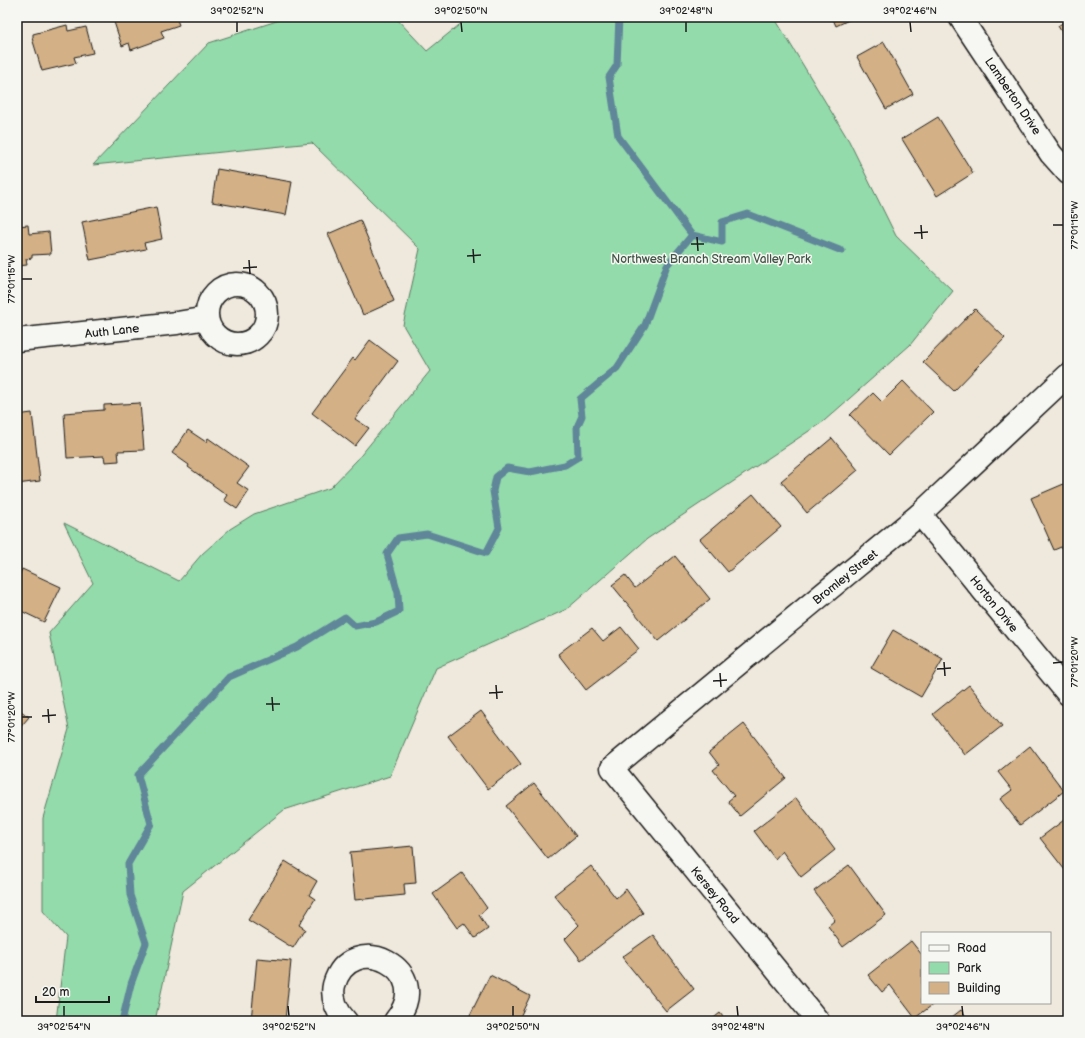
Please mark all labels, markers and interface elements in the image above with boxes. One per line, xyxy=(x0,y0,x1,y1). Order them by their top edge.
text: 39°02'52"N xyxy=(210,5,264,17)
text: 39°02'50"N xyxy=(434,5,488,17)
text: 39°02'48"N xyxy=(659,5,713,17)
text: 39°02'46"N xyxy=(883,5,937,17)
street label: Lamberton Drive xyxy=(981,55,1044,138)
text: 77°01'15"W xyxy=(1069,201,1081,249)
park label: Northwest Branch Stream Valley Park xyxy=(611,252,811,267)
text: 77°01'15"W xyxy=(6,255,18,303)
street label: Auth Lane xyxy=(84,321,140,342)
street label: Bromley Street xyxy=(810,546,881,608)
street label: Horton Drive xyxy=(966,573,1021,636)
text: 77°01'20"W xyxy=(1069,636,1081,688)
text: 77°01'20"W xyxy=(6,691,18,743)
street label: Kersey Road xyxy=(687,864,742,927)
legend xyxy=(921,932,1051,1004)
text: Road xyxy=(957,941,986,956)
text: Park xyxy=(957,961,981,976)
scale bar xyxy=(36,978,109,1004)
text: Building xyxy=(957,981,1001,996)
text: 20 m xyxy=(42,985,69,1000)
text: 39°02'54"N xyxy=(37,1021,91,1033)
text: 39°02'52"N xyxy=(262,1021,316,1033)
text: 39°02'50"N xyxy=(486,1021,540,1033)
text: 39°02'48"N xyxy=(711,1021,765,1033)
text: 39°02'46"N xyxy=(936,1021,990,1033)

